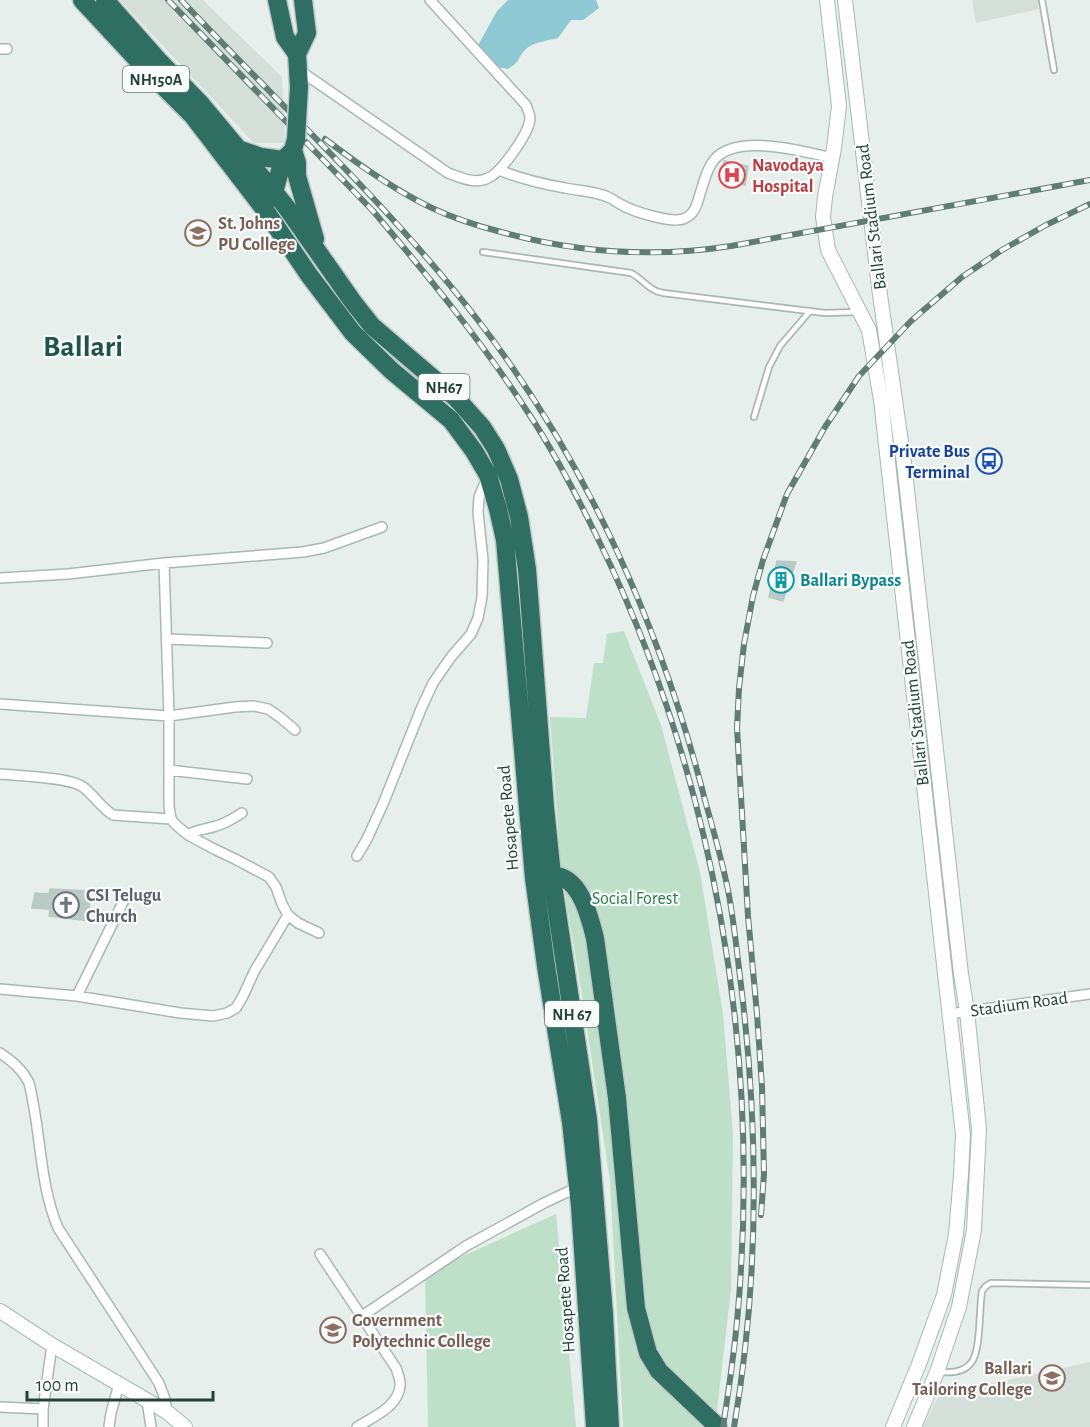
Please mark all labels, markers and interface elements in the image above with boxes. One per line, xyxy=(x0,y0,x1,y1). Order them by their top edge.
road number: NH150A xyxy=(123,66,189,92)
street label: Ballari Stadium Road xyxy=(854,143,890,291)
place label: Navodaya Hospital xyxy=(752,157,824,196)
hospital icon: Navodaya Hospital xyxy=(717,160,747,190)
place label: St. Johns PU College xyxy=(218,215,295,254)
school or university icon: St. Johns PU College xyxy=(183,218,213,248)
district label: Ballari xyxy=(43,332,123,362)
road number: NH67 xyxy=(418,374,470,400)
place label: Private Bus Terminal xyxy=(889,443,970,482)
bus stop icon: Private Bus Terminal xyxy=(974,446,1004,476)
building icon: Ballari Bypass xyxy=(766,565,796,595)
place label: Ballari Bypass xyxy=(800,572,901,590)
street label: Ballari Stadium Road xyxy=(899,639,933,787)
street label: Hosapete Road xyxy=(495,764,523,871)
place label: CSI Telugu Church xyxy=(86,887,162,926)
church icon: CSI Telugu Church xyxy=(51,890,81,920)
park label: Social Forest xyxy=(592,890,678,908)
street label: Stadium Road xyxy=(969,989,1069,1021)
road number: NH 67 xyxy=(545,1001,599,1027)
street label: Hosapete Road xyxy=(553,1247,579,1353)
place label: Government Polytechnic College xyxy=(352,1312,491,1351)
school or university icon: Government Polytechnic College xyxy=(318,1315,348,1345)
place label: Ballari Tailoring College xyxy=(912,1360,1032,1399)
school or university icon: Ballari Tailoring College xyxy=(1037,1363,1067,1393)
scale bar xyxy=(27,1364,213,1402)
text: 100 m xyxy=(36,1377,79,1395)

